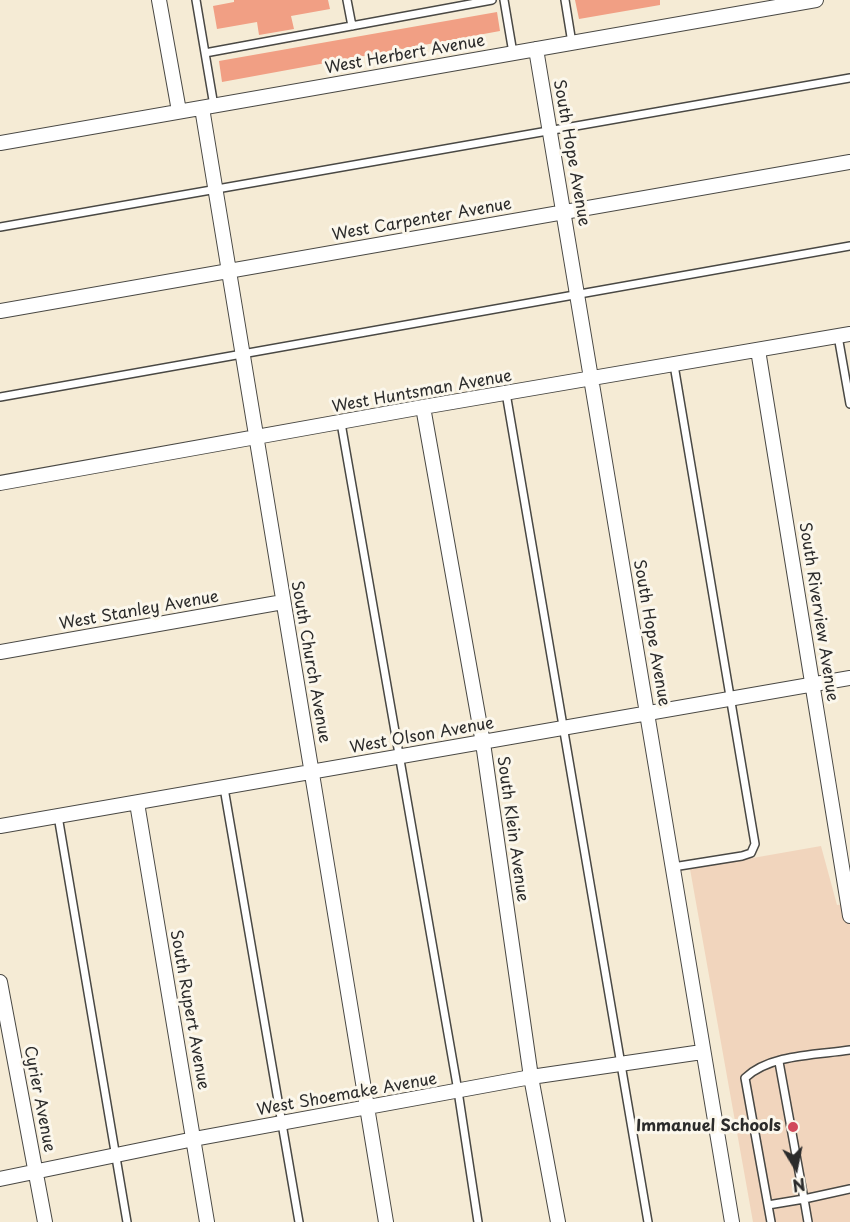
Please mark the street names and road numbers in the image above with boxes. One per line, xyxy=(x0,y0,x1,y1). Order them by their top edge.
street label: West Herbert Avenue xyxy=(323,31,487,79)
street label: South Hope Avenue xyxy=(549,78,593,228)
street label: West Carpenter Avenue xyxy=(331,195,513,245)
street label: West Huntsman Avenue xyxy=(330,367,514,417)
street label: South Riverview Avenue xyxy=(794,521,842,703)
street label: South Hope Avenue xyxy=(629,558,673,708)
street label: South Church Avenue xyxy=(286,579,334,745)
street label: West Stanley Avenue xyxy=(58,588,220,634)
street label: West Olson Avenue xyxy=(348,714,496,758)
street label: South Klein Avenue xyxy=(492,755,532,903)
street label: South Rupert Avenue xyxy=(165,929,213,1091)
street label: Cyrier Avenue xyxy=(19,1044,59,1154)
street label: West Shoemake Avenue xyxy=(255,1070,439,1120)

